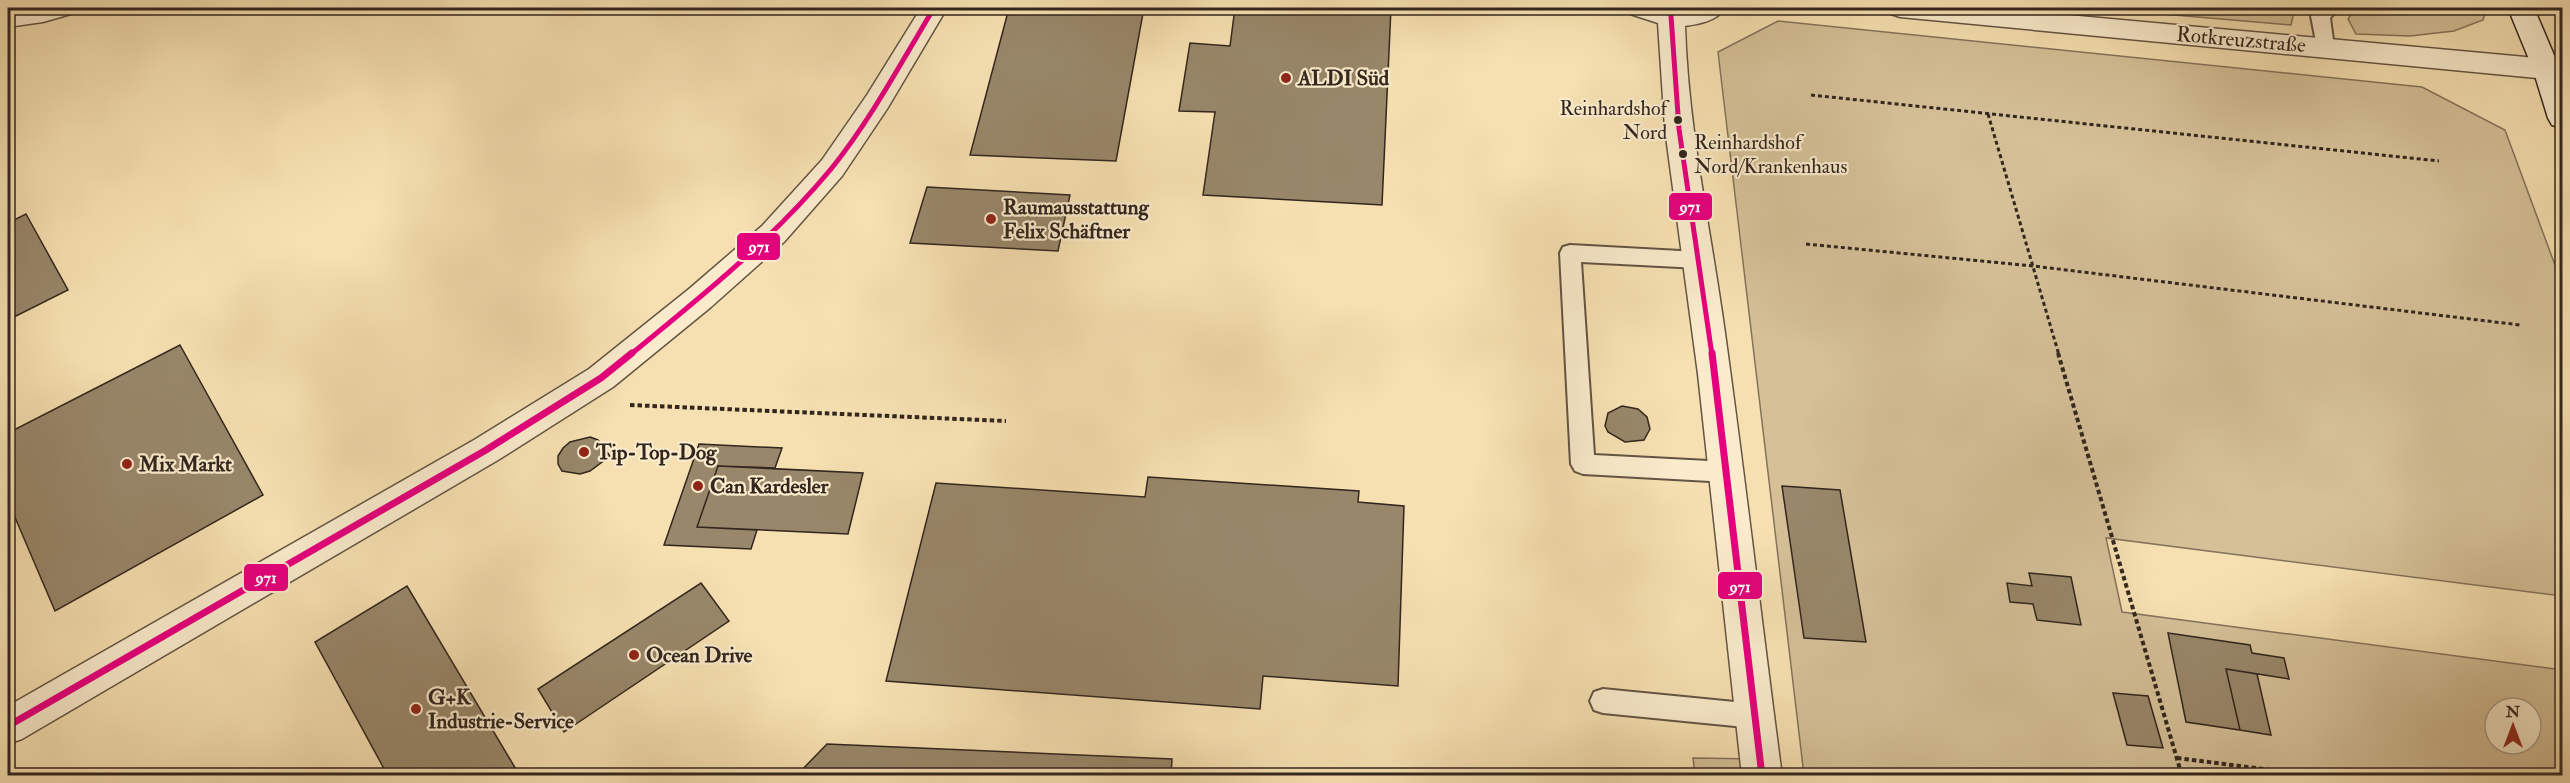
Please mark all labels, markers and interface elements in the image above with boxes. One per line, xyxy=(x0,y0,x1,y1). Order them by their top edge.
street label: Rotkreuzstraße xyxy=(2175,21,2307,59)
place label: ALDI Süd xyxy=(1297,65,1390,92)
marker: ALDI Süd xyxy=(1279,71,1293,85)
place label: Reinhardshof Nord xyxy=(1560,96,1671,145)
marker: Reinhardshof Nord xyxy=(1672,114,1684,126)
place label: Reinhardshof Nord/Krankenhaus xyxy=(1694,130,1847,179)
marker: Reinhardshof Nord/Krankenhaus xyxy=(1677,148,1689,160)
line badge: 971 xyxy=(1668,192,1713,221)
place label: Raumausstattung Felix Schäftner xyxy=(1003,194,1149,245)
text: 971 xyxy=(1677,197,1701,217)
marker: Raumausstattung Felix Schäftner xyxy=(984,212,998,226)
line badge: 971 xyxy=(736,232,781,261)
text: 971 xyxy=(746,237,770,257)
place label: Tip-Top-Dog xyxy=(595,439,717,466)
marker: Tip-Top-Dog xyxy=(577,445,591,459)
place label: Mix Markt xyxy=(138,451,232,478)
marker: Mix Markt xyxy=(120,457,134,471)
place label: Can Kardesler xyxy=(710,473,830,500)
marker: Can Kardesler xyxy=(691,479,705,493)
line badge: 971 xyxy=(243,563,289,592)
text: 971 xyxy=(253,568,277,588)
line badge: 971 xyxy=(1717,571,1763,600)
text: 971 xyxy=(1727,577,1751,597)
place label: Ocean Drive xyxy=(646,642,753,669)
marker: Ocean Drive xyxy=(627,648,641,662)
place label: G+K Industrie-Service xyxy=(428,684,574,735)
north arrow xyxy=(2483,696,2543,756)
marker: G+K Industrie-Service xyxy=(409,702,423,716)
text: N xyxy=(2505,702,2521,722)

